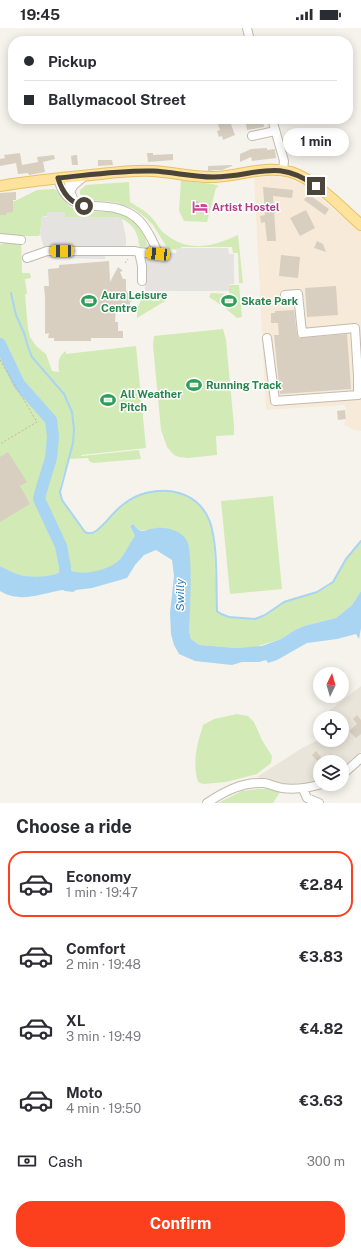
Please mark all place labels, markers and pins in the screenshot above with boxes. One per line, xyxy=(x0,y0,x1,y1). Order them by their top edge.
hotel icon: Artist Hostel xyxy=(191,198,209,216)
place label: Artist Hostel xyxy=(212,201,280,213)
place label: Aura Leisure Centre xyxy=(101,289,167,314)
sports icon: Aura Leisure Centre xyxy=(80,292,98,310)
sports icon: Skate Park xyxy=(220,292,238,310)
place label: Skate Park xyxy=(241,295,299,307)
sports icon: Running Track xyxy=(185,376,203,394)
place label: Running Track xyxy=(206,379,282,391)
place label: All Weather Pitch xyxy=(120,388,182,413)
sports icon: All Weather Pitch xyxy=(99,391,117,409)

